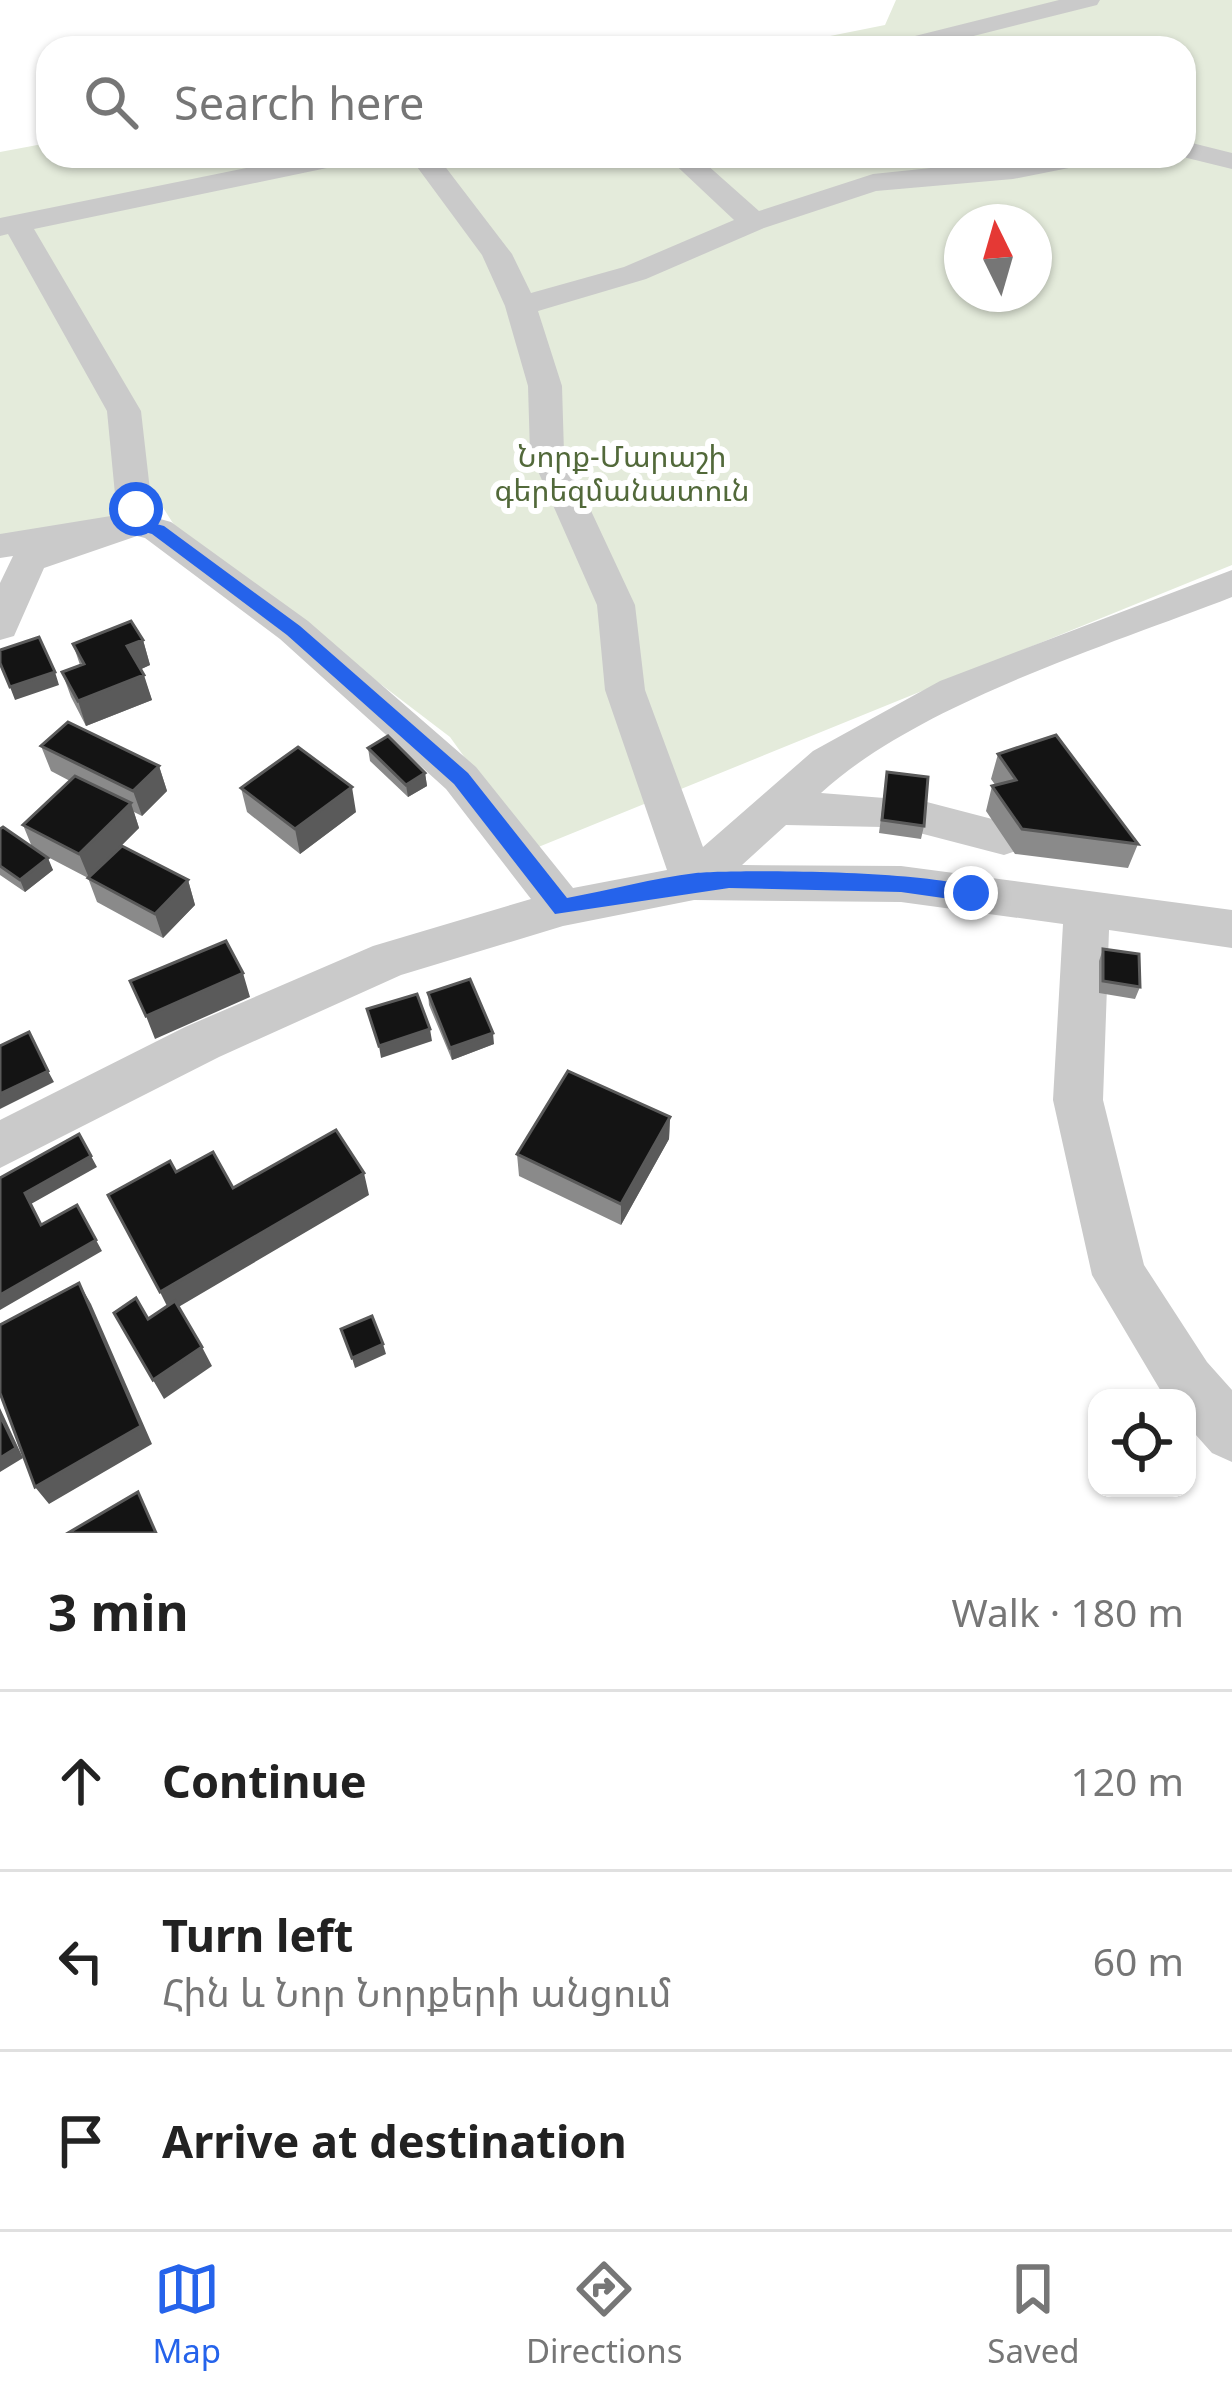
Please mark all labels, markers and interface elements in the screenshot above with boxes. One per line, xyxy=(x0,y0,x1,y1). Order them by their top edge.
search box xyxy=(36,36,1196,168)
icon: search xyxy=(78,69,144,135)
text: Search here xyxy=(174,72,424,133)
north arrow xyxy=(944,204,1052,312)
park label: Նորք-Մարաշի գերեզմանատուն xyxy=(494,435,750,510)
route start xyxy=(109,482,163,536)
route end xyxy=(944,866,998,920)
map controls xyxy=(1088,1389,1196,1497)
button: locate xyxy=(1088,1389,1196,1497)
text: 3 min xyxy=(48,1576,189,1646)
text: Walk · 180 m xyxy=(951,1585,1184,1638)
icon: ahead xyxy=(48,1748,114,1814)
text: Continue xyxy=(162,1750,367,1811)
text: 120 m xyxy=(1070,1754,1184,1807)
text: Turn left xyxy=(162,1904,353,1965)
icon: left xyxy=(48,1928,114,1994)
text: 60 m xyxy=(1093,1934,1184,1987)
text: Հին և Նոր Նորքերի անցում xyxy=(162,1965,672,2018)
icon: arrive xyxy=(48,2108,114,2174)
text: Arrive at destination xyxy=(162,2110,627,2171)
tab: Map xyxy=(152,2256,221,2373)
tab: Directions xyxy=(526,2256,683,2373)
tab: Saved xyxy=(987,2256,1080,2373)

